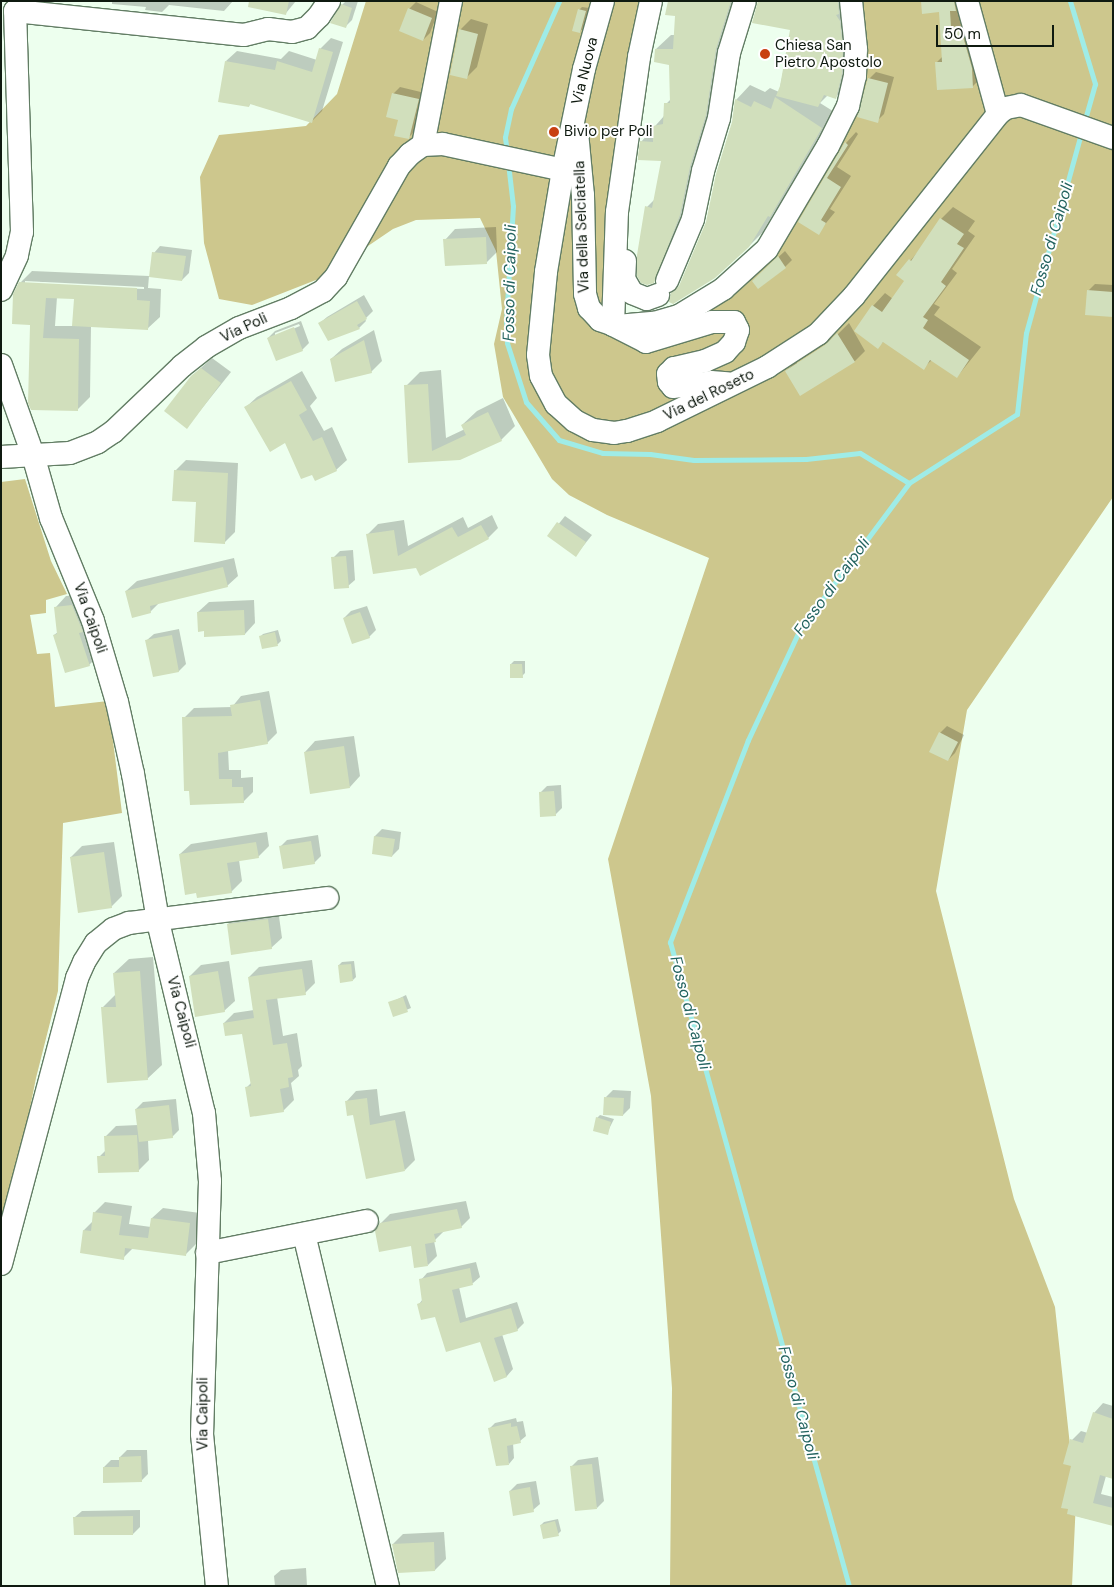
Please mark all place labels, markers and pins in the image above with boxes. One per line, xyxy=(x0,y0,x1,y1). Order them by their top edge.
place label: Chiesa San Pietro Apostolo xyxy=(775,36,882,71)
marker: Chiesa San Pietro Apostolo xyxy=(759,48,771,60)
place label: Bivio per Poli xyxy=(564,123,653,141)
marker: Bivio per Poli xyxy=(548,126,560,138)

